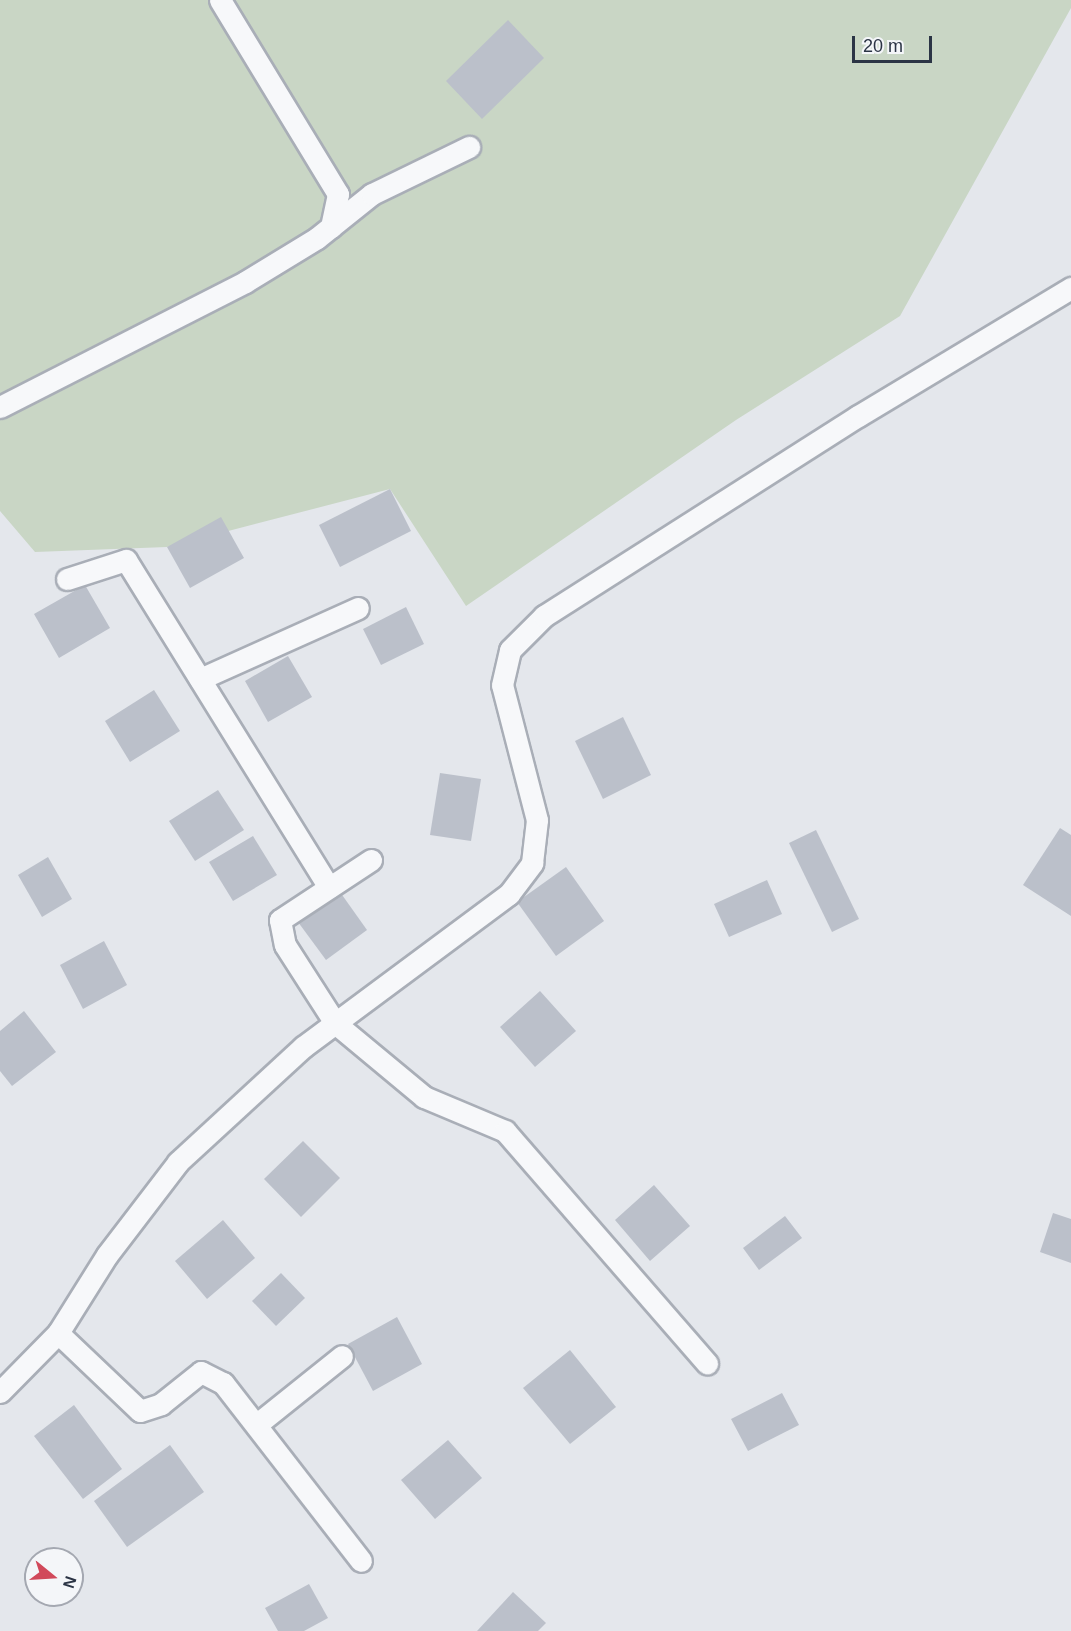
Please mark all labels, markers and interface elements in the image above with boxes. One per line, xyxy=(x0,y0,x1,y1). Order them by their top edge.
scale bar xyxy=(855,24,934,62)
text: 20 m xyxy=(863,36,903,56)
north arrow xyxy=(24,1547,84,1607)
text: N xyxy=(60,1574,80,1590)

